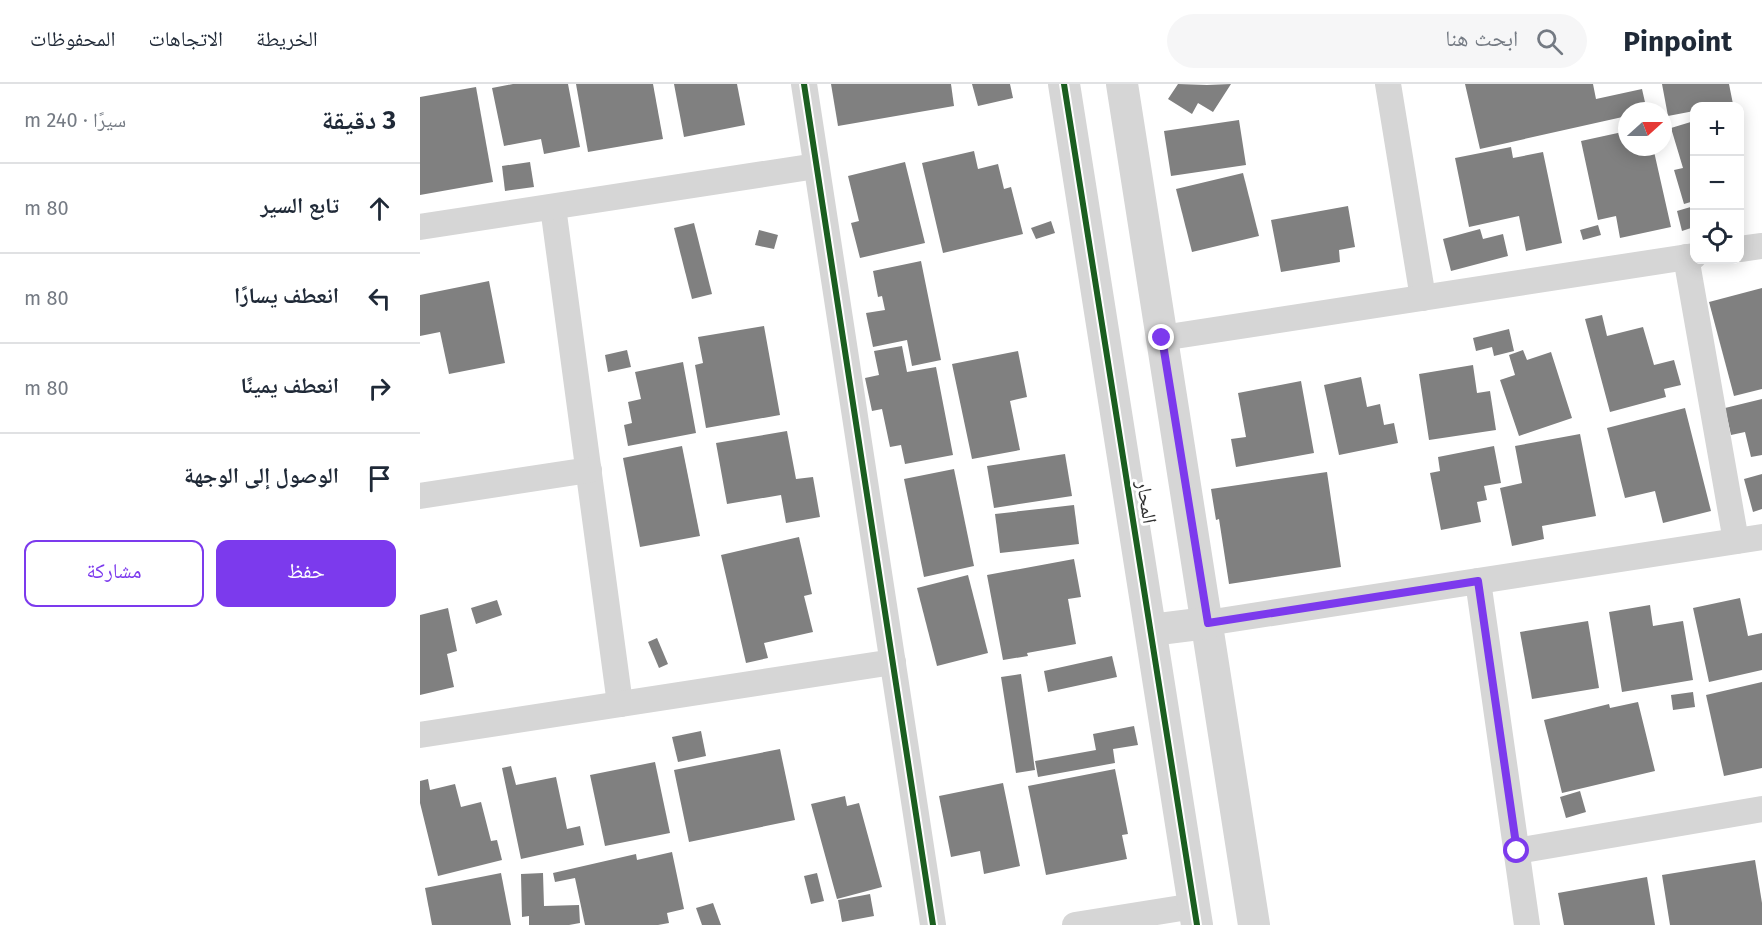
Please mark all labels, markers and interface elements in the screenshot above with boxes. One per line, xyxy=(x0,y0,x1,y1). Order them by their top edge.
search box xyxy=(1167,14,1587,68)
text: ابحث هنا xyxy=(1445,25,1518,52)
icon: search xyxy=(1533,25,1566,58)
text: Pinpoint xyxy=(1623,25,1732,58)
text: المحفوظات xyxy=(30,26,115,52)
text: الاتجاهات xyxy=(148,26,223,52)
text: الخريطة xyxy=(256,26,318,52)
north arrow xyxy=(1618,102,1672,156)
map controls xyxy=(1690,102,1744,264)
button: + xyxy=(1690,102,1744,156)
text: 3 دقيقة xyxy=(322,105,396,136)
text: سيرًا · 240 m xyxy=(24,108,126,132)
button: − xyxy=(1690,156,1744,210)
text: تابع السير xyxy=(260,192,339,219)
icon: ahead xyxy=(363,192,396,225)
text: 80 m xyxy=(24,196,69,220)
button: locate xyxy=(1690,210,1744,264)
text: انعطف يسارًا xyxy=(234,282,339,309)
icon: left xyxy=(363,282,396,315)
text: 80 m xyxy=(24,286,69,310)
route end xyxy=(1148,324,1174,350)
text: انعطف يمينًا xyxy=(240,372,339,399)
icon: right xyxy=(363,372,396,405)
text: 80 m xyxy=(24,376,69,400)
text: الوصول إلى الوجهة xyxy=(184,462,339,489)
icon: arrive xyxy=(363,462,396,495)
street label: المحار xyxy=(1132,478,1162,525)
button: مشاركة xyxy=(24,540,204,607)
button: حفظ xyxy=(216,540,396,607)
route start xyxy=(1503,837,1529,863)

